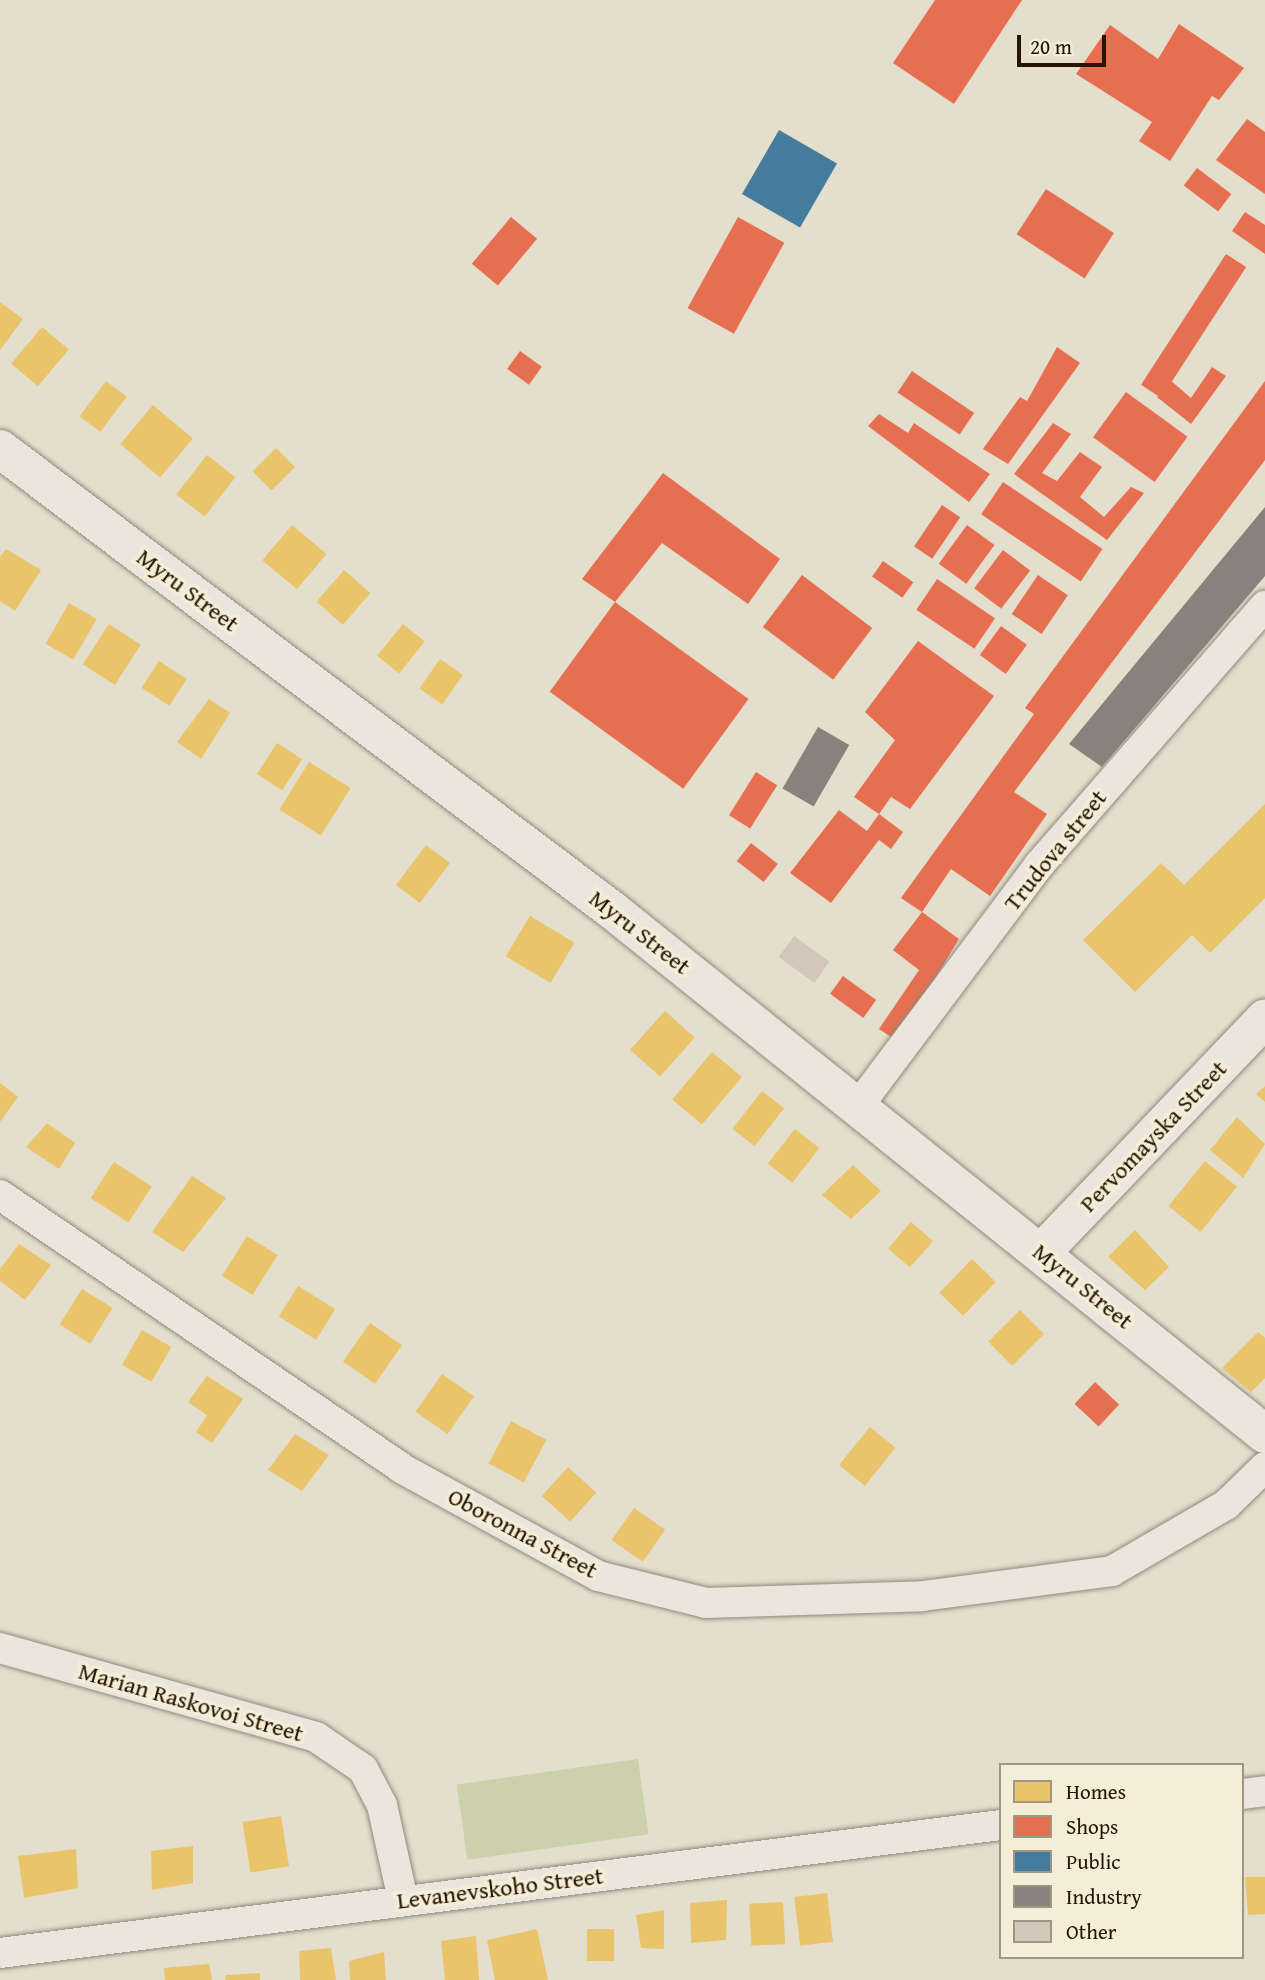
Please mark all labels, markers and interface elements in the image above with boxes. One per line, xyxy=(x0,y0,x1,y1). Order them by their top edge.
scale bar xyxy=(1020,21,1109,65)
text: 20 m xyxy=(1030,31,1072,62)
street label: Myru Street xyxy=(131,542,245,638)
street label: Trudova street xyxy=(997,784,1113,916)
street label: Myru Street xyxy=(584,884,696,980)
street label: Pervomayska Street xyxy=(1073,1054,1233,1218)
street label: Myru Street xyxy=(1027,1237,1139,1335)
street label: Oboronna Street xyxy=(443,1481,603,1585)
street label: Marian Raskovoi Street xyxy=(75,1656,307,1748)
legend xyxy=(999,1763,1244,1959)
text: Homes xyxy=(1066,1776,1126,1807)
text: Shops xyxy=(1066,1811,1118,1842)
text: Public xyxy=(1066,1846,1121,1877)
street label: Levanevskoho Street xyxy=(395,1861,605,1915)
text: Industry xyxy=(1066,1881,1142,1912)
text: Other xyxy=(1066,1916,1116,1947)

